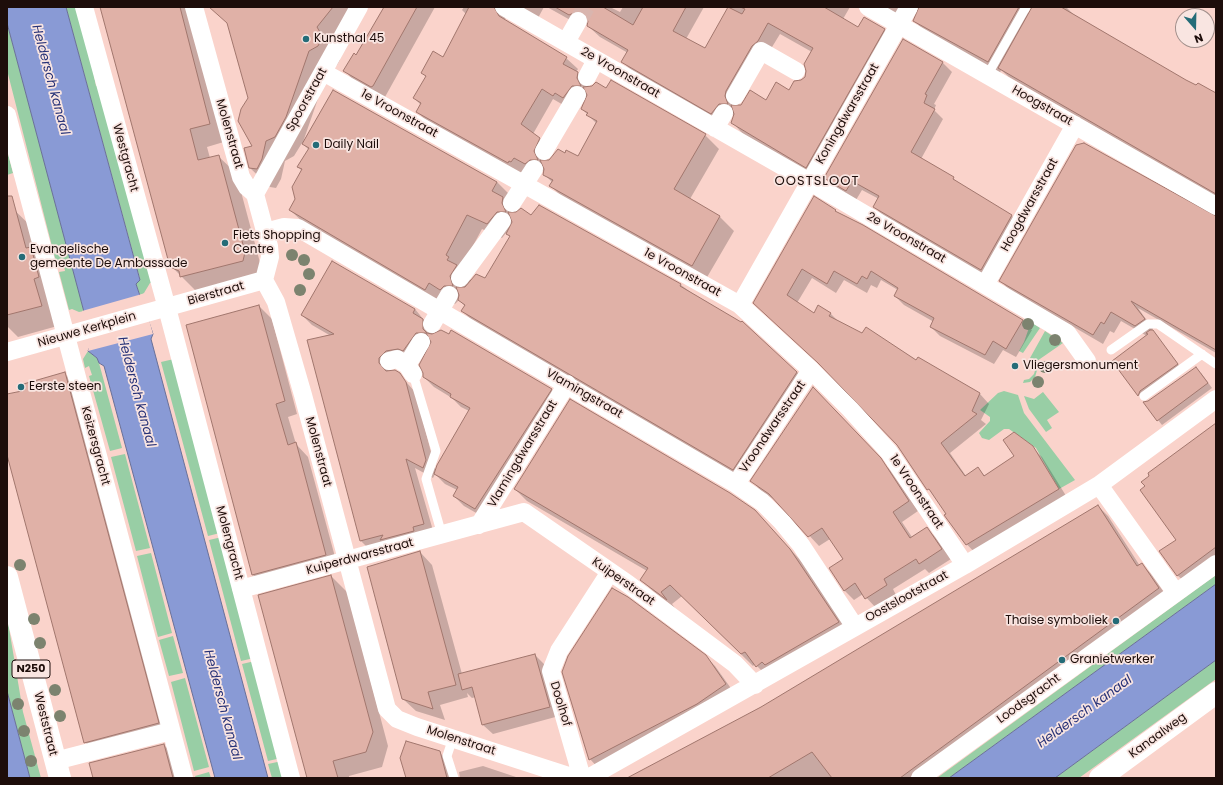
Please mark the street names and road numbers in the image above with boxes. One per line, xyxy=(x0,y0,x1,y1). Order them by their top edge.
street label: 2e Vroonstraat xyxy=(578,45,662,101)
street label: Koningdwarsstraat xyxy=(813,61,883,167)
street label: Spoorstraat xyxy=(284,66,330,134)
street label: Hoogstraat xyxy=(1009,83,1075,129)
street label: 1e Vroonstraat xyxy=(358,87,440,141)
street label: Molenstraat xyxy=(212,98,246,170)
street label: Westgracht xyxy=(109,122,141,194)
street label: Hoogdwarsstraat xyxy=(998,156,1062,254)
street label: 2e Vroonstraat xyxy=(864,210,948,266)
street label: 1e Vroonstraat xyxy=(641,246,723,300)
street label: Bierstraat xyxy=(186,279,246,309)
street label: Nieuwe Kerkplein xyxy=(36,309,138,351)
street label: Vlamingstraat xyxy=(543,366,625,422)
street label: Vroondwarsstraat xyxy=(737,378,809,476)
street label: Vlamingdwarsstraat xyxy=(485,398,561,510)
street label: Keizersgracht xyxy=(78,405,112,487)
street label: Molenstraat xyxy=(302,415,334,489)
street label: 1e Vroonstraat xyxy=(886,452,946,532)
street label: Molengracht xyxy=(212,504,246,582)
street label: Kuiperdwarsstraat xyxy=(305,536,415,578)
street label: Kuiperstraat xyxy=(589,555,657,609)
street label: Oostslootstraat xyxy=(863,568,951,626)
road number: N250 xyxy=(12,660,50,678)
street label: Loodsgracht xyxy=(994,671,1064,727)
street label: Doolhof xyxy=(546,680,574,728)
street label: Weststraat xyxy=(30,690,60,758)
street label: Kanaalweg xyxy=(1126,710,1190,762)
street label: Molenstraat xyxy=(425,723,497,759)

